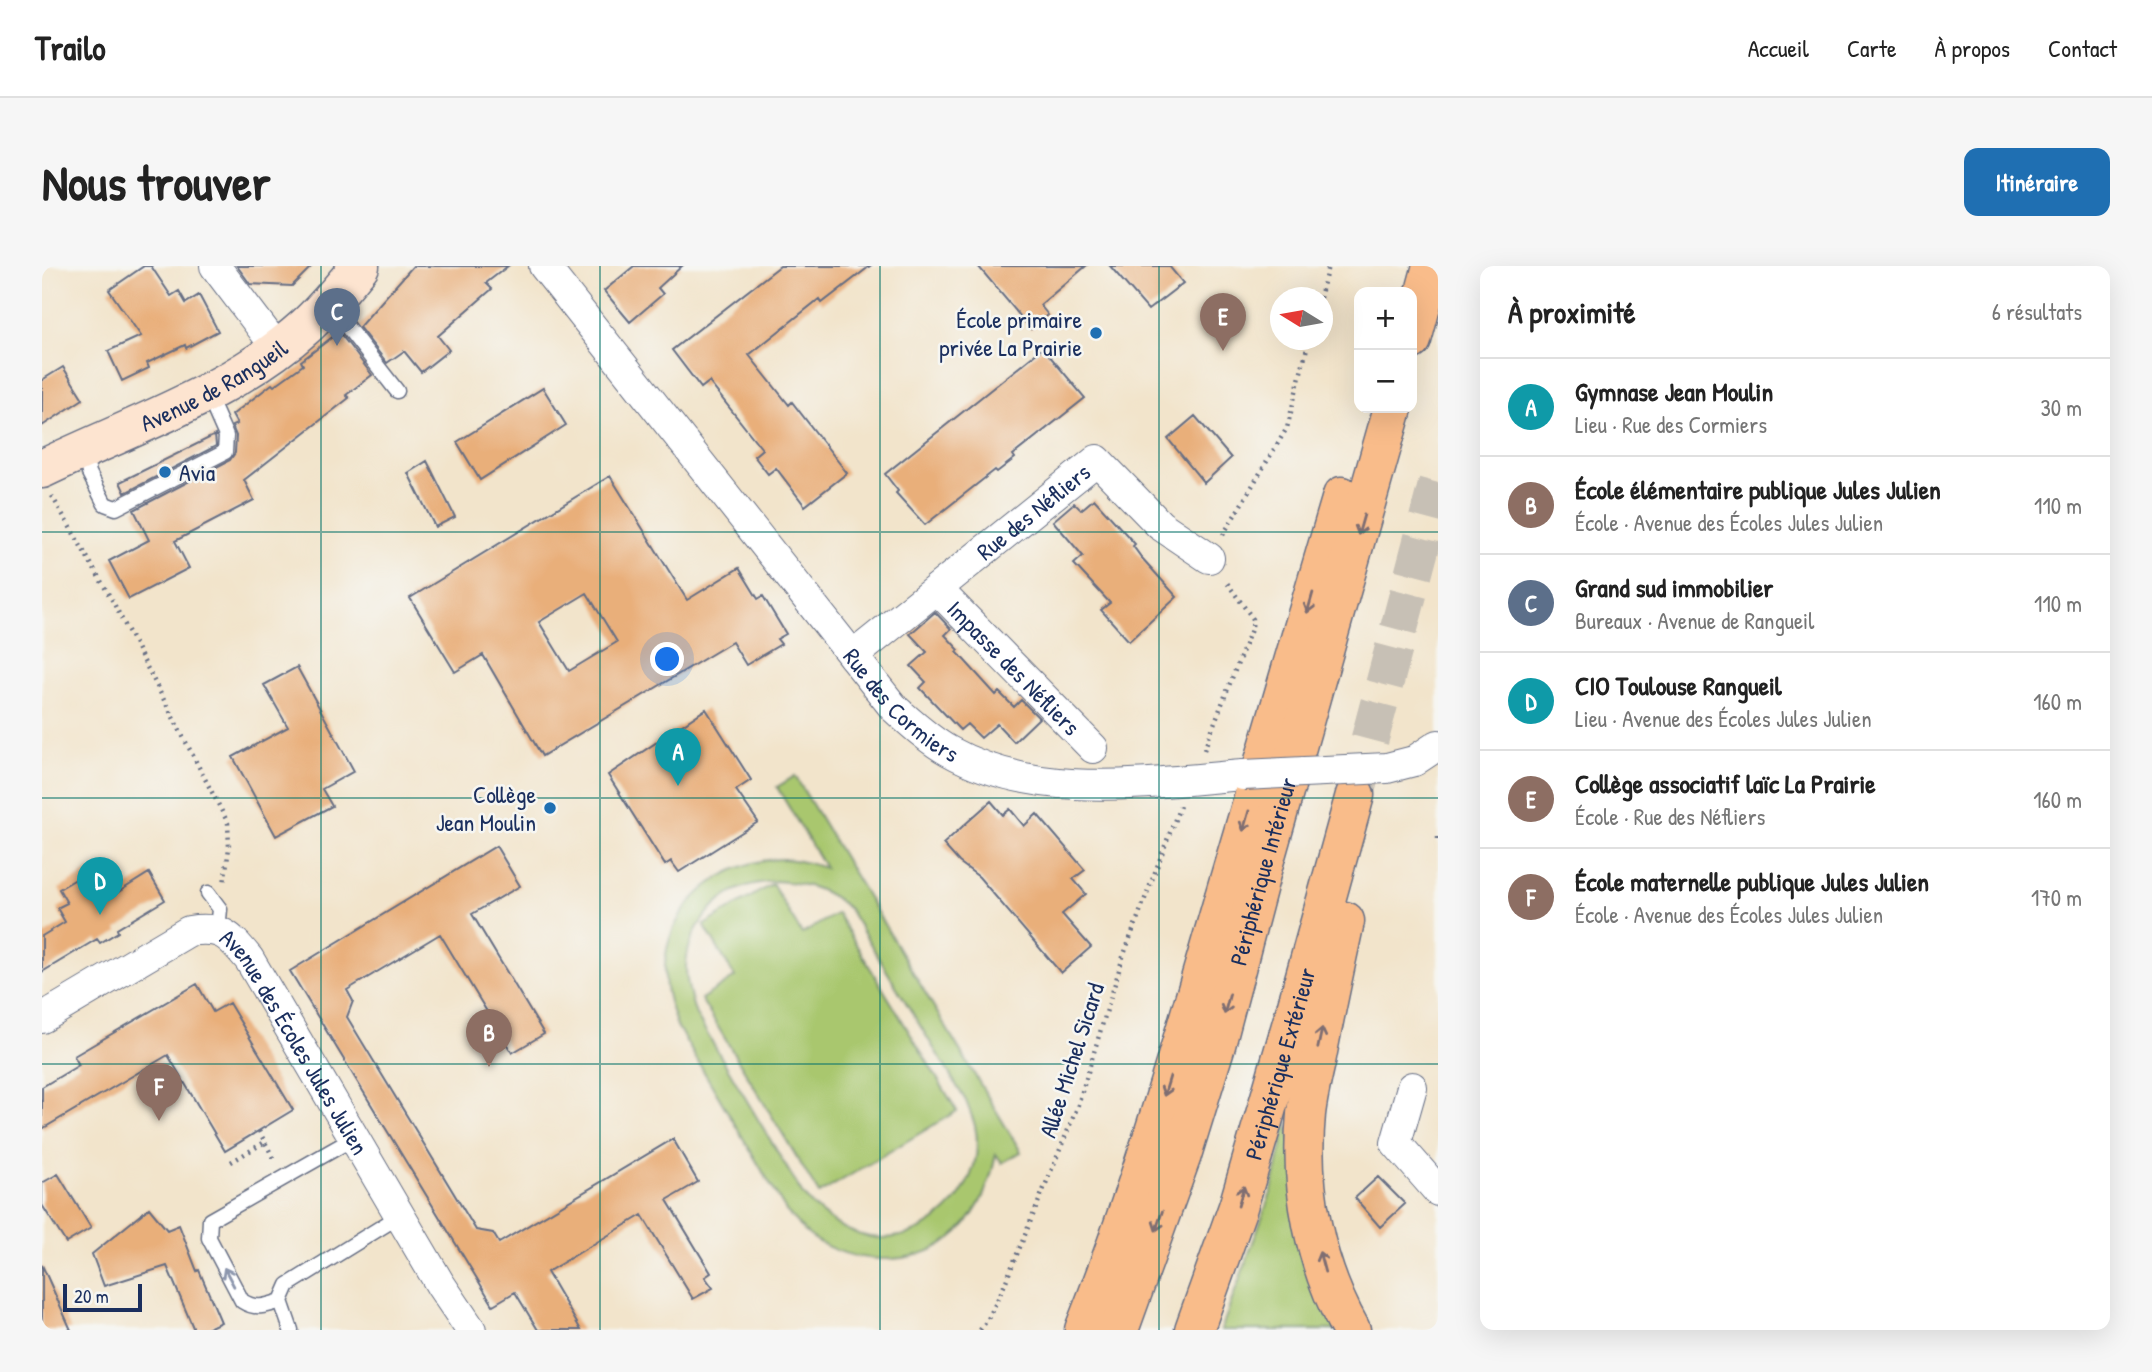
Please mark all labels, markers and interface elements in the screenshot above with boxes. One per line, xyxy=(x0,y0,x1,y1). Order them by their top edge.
text: Trailo xyxy=(35,26,106,70)
text: Accueil xyxy=(1748,32,1809,64)
text: Carte xyxy=(1847,32,1896,64)
text: À propos xyxy=(1934,32,2010,64)
text: Contact xyxy=(2048,32,2117,64)
button: Itinéraire xyxy=(1964,148,2110,216)
text: Nous trouver xyxy=(42,149,271,215)
north arrow xyxy=(1270,287,1333,350)
map controls xyxy=(1354,287,1417,413)
button: + xyxy=(1354,287,1417,350)
pin: C xyxy=(314,288,360,346)
text: À proximité xyxy=(1508,292,1636,332)
pin: E xyxy=(1200,293,1246,351)
text: 6 résultats xyxy=(1992,296,2082,327)
place label: École primaire privée La Prairie xyxy=(939,303,1082,363)
marker: École primaire privée La Prairie xyxy=(1088,325,1104,341)
street label: Avenue de Rangueil xyxy=(135,331,294,439)
button: − xyxy=(1354,350,1417,413)
text: Gymnase Jean Moulin xyxy=(1575,374,1773,409)
text: A xyxy=(1525,392,1537,423)
text: 30 m xyxy=(2040,392,2082,423)
text: Lieu · Rue des Cormiers xyxy=(1575,409,1767,440)
place label: Avia xyxy=(179,456,215,488)
street label: Rue des Néfliers xyxy=(970,456,1097,567)
marker: Avia xyxy=(157,464,173,480)
text: École élémentaire publique Jules Julien xyxy=(1575,472,1941,507)
text: B xyxy=(1525,490,1537,521)
text: 110 m xyxy=(2034,490,2082,521)
text: École · Avenue des Écoles Jules Julien xyxy=(1575,507,1883,538)
one-way arrow xyxy=(1353,514,1366,536)
text: Grand sud immobilier xyxy=(1575,570,1773,605)
text: C xyxy=(1525,588,1537,619)
text: 110 m xyxy=(2034,588,2082,619)
one-way arrow xyxy=(1303,591,1316,613)
street label: Impasse des Néfliers xyxy=(941,593,1087,742)
text: Bureaux · Avenue de Rangueil xyxy=(1575,605,1814,636)
street label: Rue des Cormiers xyxy=(837,641,964,769)
your location xyxy=(650,642,684,676)
text: CIO Toulouse Rangueil xyxy=(1575,668,1782,703)
text: D xyxy=(1526,686,1536,717)
text: 160 m xyxy=(2033,686,2082,717)
text: Lieu · Avenue des Écoles Jules Julien xyxy=(1575,703,1872,734)
pin: A xyxy=(655,728,701,786)
text: Collège associatif laïc La Prairie xyxy=(1575,766,1876,801)
street label: Périphérique Intérieur xyxy=(1222,774,1303,969)
place label: Collège Jean Moulin xyxy=(436,778,536,838)
text: E xyxy=(1526,784,1536,815)
text: 160 m xyxy=(2033,784,2082,815)
marker: Collège Jean Moulin xyxy=(542,800,558,816)
text: École · Rue des Néfliers xyxy=(1575,801,1765,832)
one-way arrow xyxy=(1239,810,1252,832)
pin: D xyxy=(77,857,123,915)
text: École maternelle publique Jules Julien xyxy=(1575,864,1929,899)
text: F xyxy=(1527,882,1535,913)
text: 170 m xyxy=(2031,882,2082,913)
text: École · Avenue des Écoles Jules Julien xyxy=(1575,899,1883,930)
street label: Avenue des Écoles Jules Julien xyxy=(214,921,376,1160)
street label: Périphérique Extérieur xyxy=(1237,964,1323,1163)
street label: Allée Michel Sicard xyxy=(1031,979,1111,1141)
one-way arrow xyxy=(1220,992,1233,1015)
pin: B xyxy=(466,1009,512,1067)
one-way arrow xyxy=(1314,1027,1328,1050)
pin: F xyxy=(136,1063,182,1121)
one-way arrow xyxy=(1160,1075,1173,1097)
one-way arrow xyxy=(1236,1186,1249,1208)
one-way arrow xyxy=(1152,1209,1164,1231)
one-way arrow xyxy=(1315,1252,1328,1274)
one-way arrow xyxy=(222,1267,236,1288)
scale bar xyxy=(63,1281,142,1313)
text: 20 m xyxy=(74,1283,109,1309)

